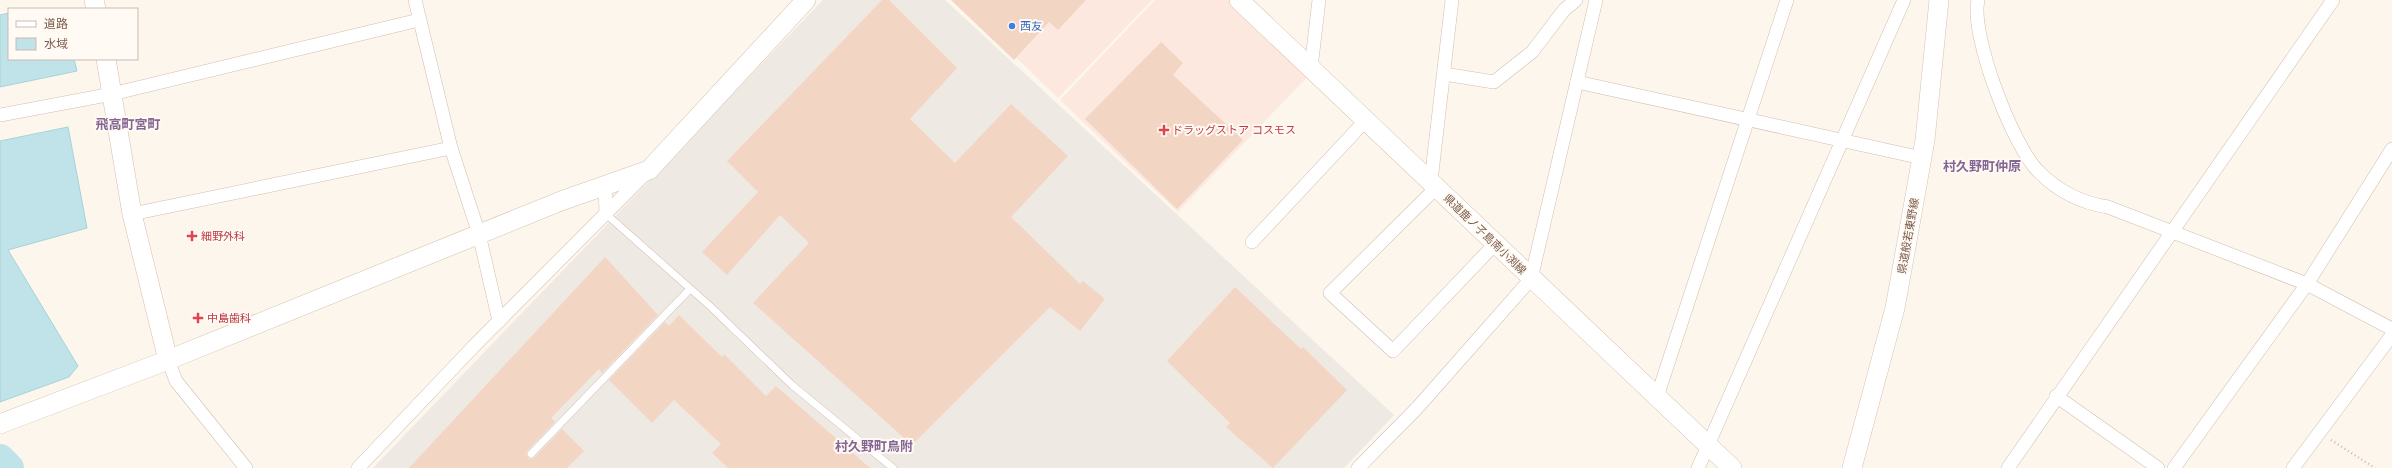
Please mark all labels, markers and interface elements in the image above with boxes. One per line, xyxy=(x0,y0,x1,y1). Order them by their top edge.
legend xyxy=(8,8,138,60)
text: 道路 xyxy=(44,17,68,31)
place label: 西友 xyxy=(1020,20,1042,32)
marker: 西友 xyxy=(1007,21,1017,31)
text: 水域 xyxy=(44,37,68,51)
district label: 飛高町宮町 xyxy=(95,117,161,132)
place label: ドラッグストア コスモス xyxy=(1172,124,1296,136)
marker: ドラッグストア コスモス xyxy=(1159,125,1169,135)
district label: 村久野町仲原 xyxy=(1943,159,2021,174)
street label: 県道鹿ノ子島南小渕線 xyxy=(1441,191,1529,277)
street label: 県道般若東野線 xyxy=(1895,197,1921,275)
marker: 細野外科 xyxy=(186,230,198,242)
place label: 細野外科 xyxy=(201,230,245,242)
marker: 中島歯科 xyxy=(192,312,204,324)
place label: 中島歯科 xyxy=(207,312,251,324)
district label: 村久野町鳥附 xyxy=(835,439,913,454)

